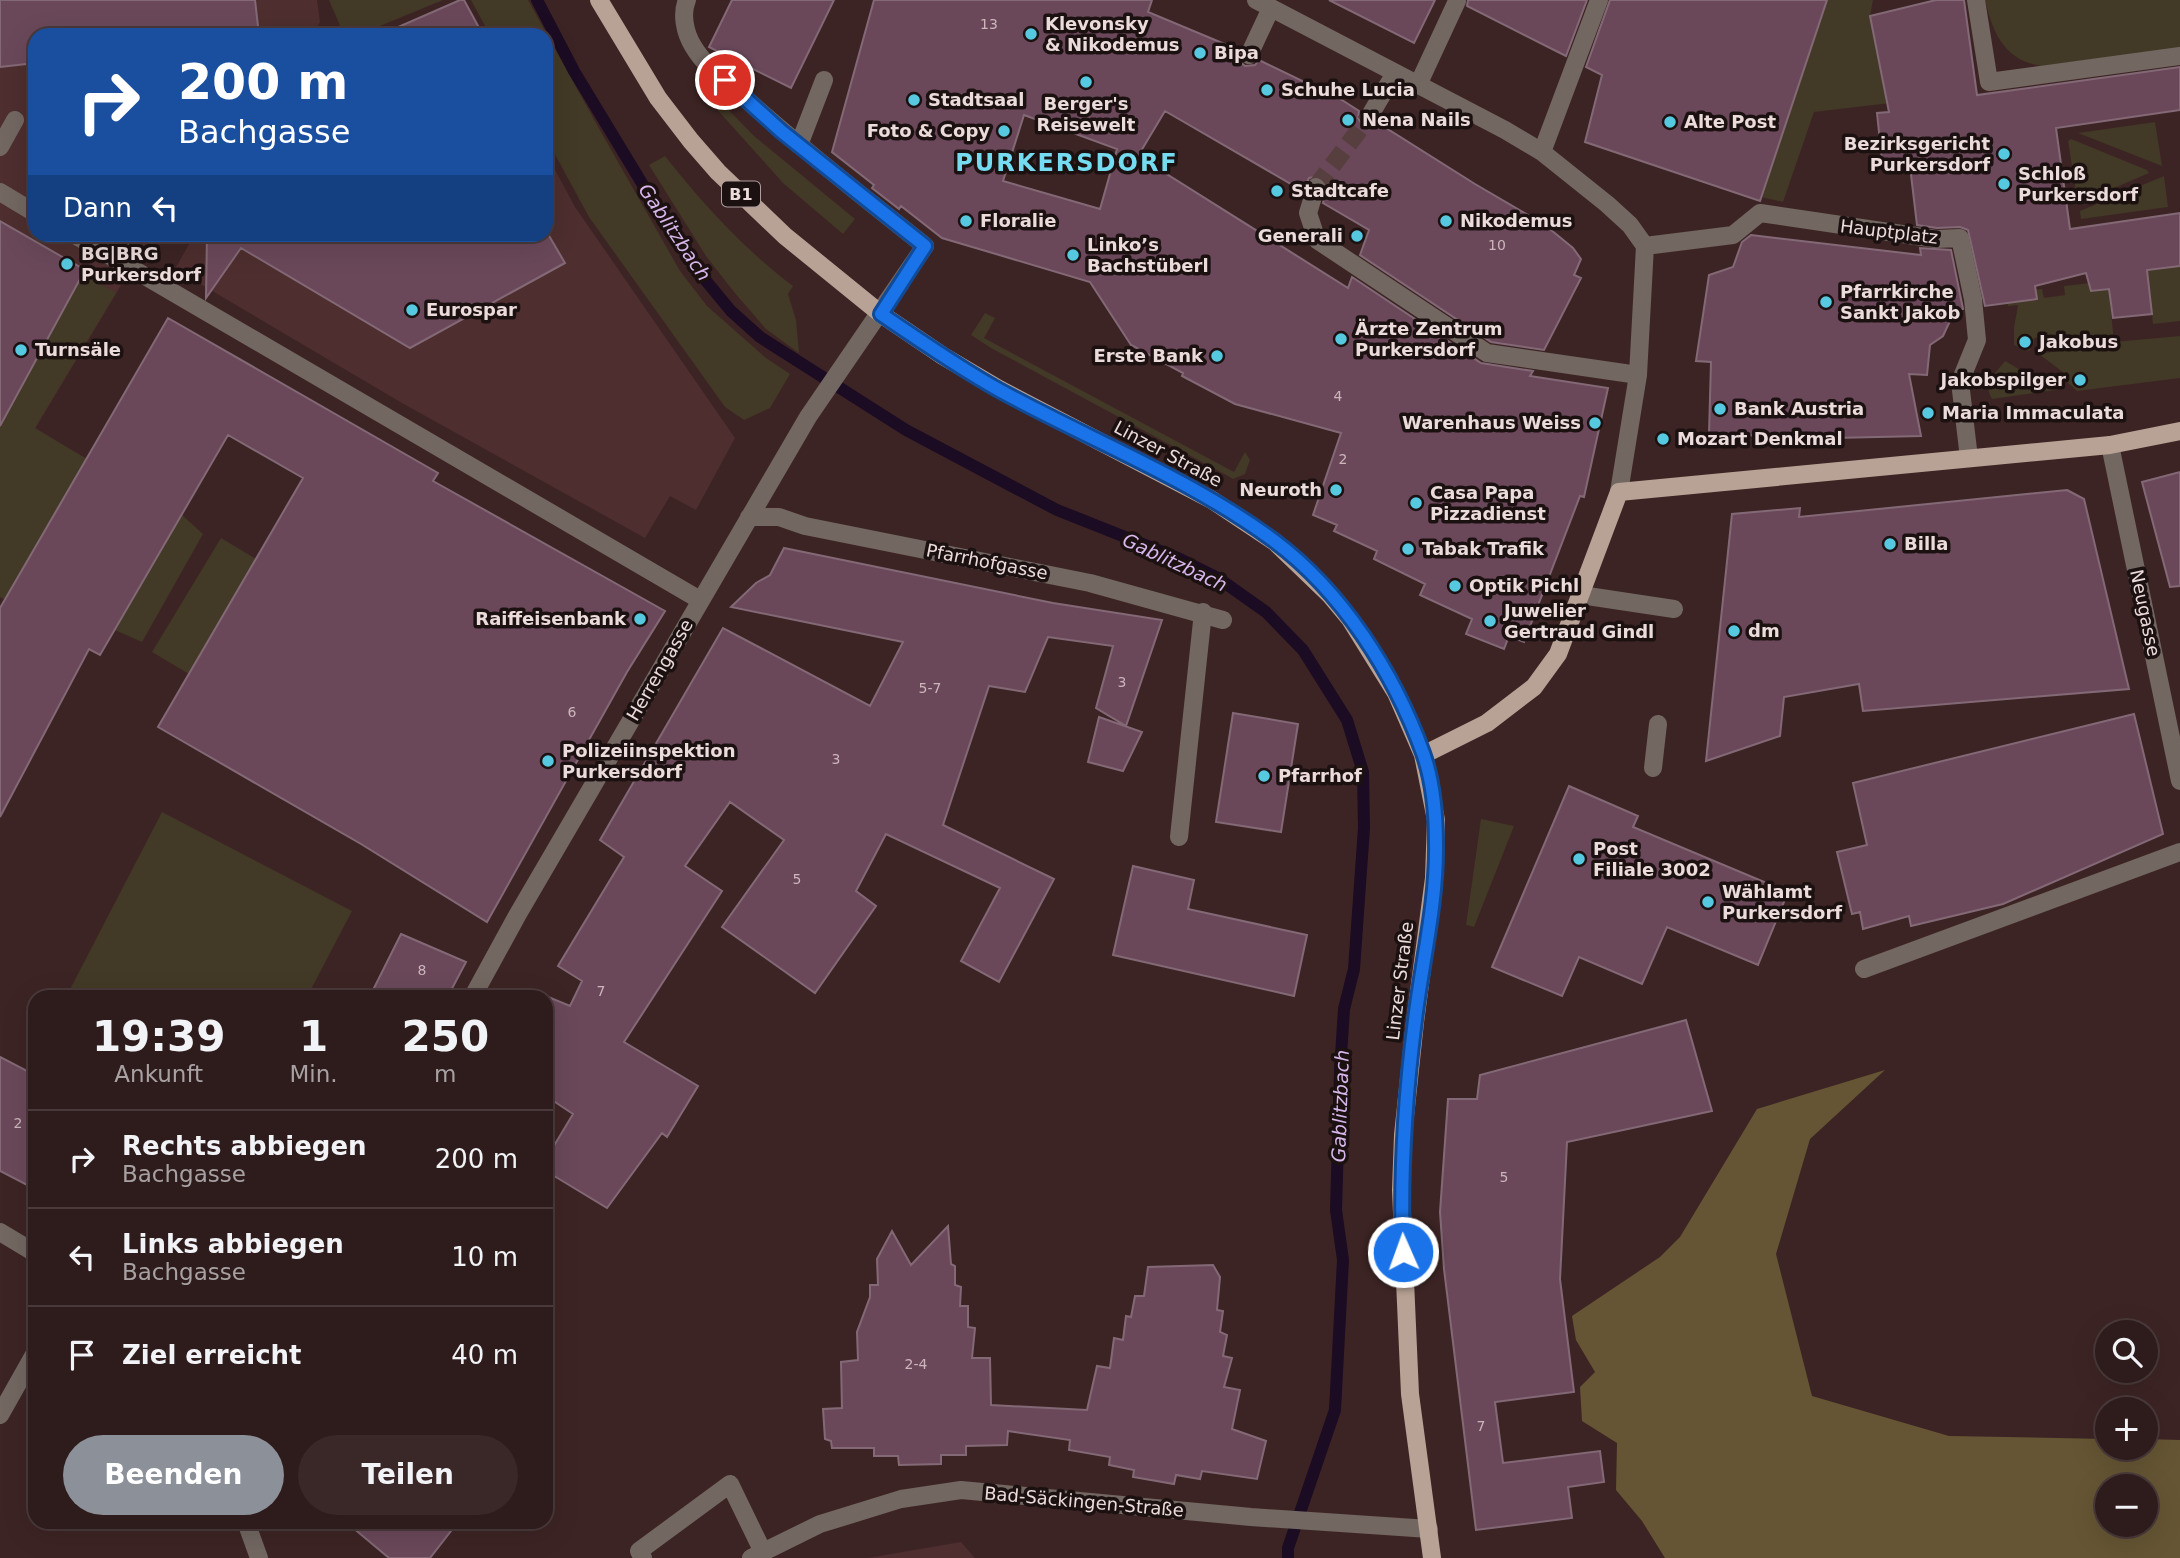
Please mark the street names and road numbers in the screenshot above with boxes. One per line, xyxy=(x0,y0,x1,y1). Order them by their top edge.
road number: B1 xyxy=(722,182,760,206)
street label: Hauptplatz xyxy=(1839,215,1939,248)
street label: Linzer Straße xyxy=(1111,416,1226,491)
street label: Pfarrhofgasse xyxy=(925,539,1050,584)
street label: Neugasse xyxy=(2126,568,2165,658)
street label: Herrengasse xyxy=(622,615,697,724)
street label: Linzer Straße xyxy=(1382,920,1417,1041)
street label: Bad-Säckingen-Straße xyxy=(983,1482,1185,1521)

